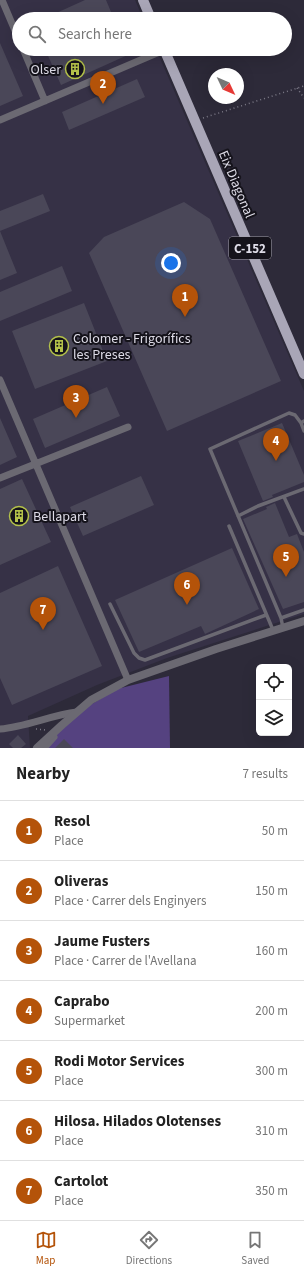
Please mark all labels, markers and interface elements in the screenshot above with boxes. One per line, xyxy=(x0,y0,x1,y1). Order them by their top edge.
search box xyxy=(12,12,292,56)
icon: search xyxy=(26,23,48,45)
text: Search here xyxy=(58,24,132,45)
building icon: Olser xyxy=(64,58,86,80)
place label: Olser xyxy=(30,60,61,80)
north arrow xyxy=(208,68,244,104)
pin: 2 xyxy=(90,71,116,104)
street label: Eix Diagonal xyxy=(213,147,259,222)
road number: C-152 xyxy=(229,237,271,259)
your location xyxy=(161,253,181,273)
pin: 1 xyxy=(172,284,198,317)
place label: Colomer - Frigorífics les Preses xyxy=(73,329,191,365)
building icon: Colomer - Frigorífics les Preses xyxy=(48,335,70,357)
pin: 3 xyxy=(63,385,89,418)
pin: 4 xyxy=(263,428,289,461)
building icon: Bellapart xyxy=(8,505,30,527)
place label: Bellapart xyxy=(33,507,87,527)
pin: 5 xyxy=(273,544,299,577)
pin: 6 xyxy=(174,572,200,605)
pin: 7 xyxy=(30,597,56,630)
map controls xyxy=(256,664,292,736)
button: locate xyxy=(256,664,292,700)
button: layers xyxy=(256,700,292,736)
text: Nearby xyxy=(16,762,70,786)
text: 7 results xyxy=(243,765,288,783)
text: Resol xyxy=(54,811,90,832)
text: 1 xyxy=(26,822,32,840)
text: 50 m xyxy=(262,822,288,840)
text: Place xyxy=(54,832,83,850)
text: Oliveras xyxy=(54,871,108,892)
text: 2 xyxy=(26,882,32,900)
text: 150 m xyxy=(255,882,288,900)
text: Place · Carrer dels Enginyers xyxy=(54,892,206,910)
text: Jaume Fusters xyxy=(54,931,150,952)
text: 3 xyxy=(26,942,32,960)
text: 160 m xyxy=(255,942,288,960)
text: Place · Carrer de l'Avellana xyxy=(54,952,197,970)
text: Caprabo xyxy=(54,991,110,1012)
text: 4 xyxy=(26,1002,32,1020)
text: 200 m xyxy=(255,1002,288,1020)
text: Supermarket xyxy=(54,1012,125,1030)
text: Rodi Motor Services xyxy=(54,1051,184,1072)
text: 5 xyxy=(26,1062,32,1080)
text: 300 m xyxy=(255,1062,288,1080)
text: Place xyxy=(54,1072,83,1090)
text: Hilosa. Hilados Olotenses xyxy=(54,1111,221,1132)
text: 6 xyxy=(26,1122,32,1140)
text: 310 m xyxy=(255,1122,288,1140)
text: Place xyxy=(54,1132,83,1150)
text: Cartolot xyxy=(54,1171,108,1192)
text: 7 xyxy=(26,1182,32,1200)
text: 350 m xyxy=(255,1182,288,1200)
text: Place xyxy=(54,1192,83,1210)
tab: Map xyxy=(35,1229,57,1268)
tab: Directions xyxy=(126,1229,172,1268)
tab: Saved xyxy=(241,1229,269,1268)

